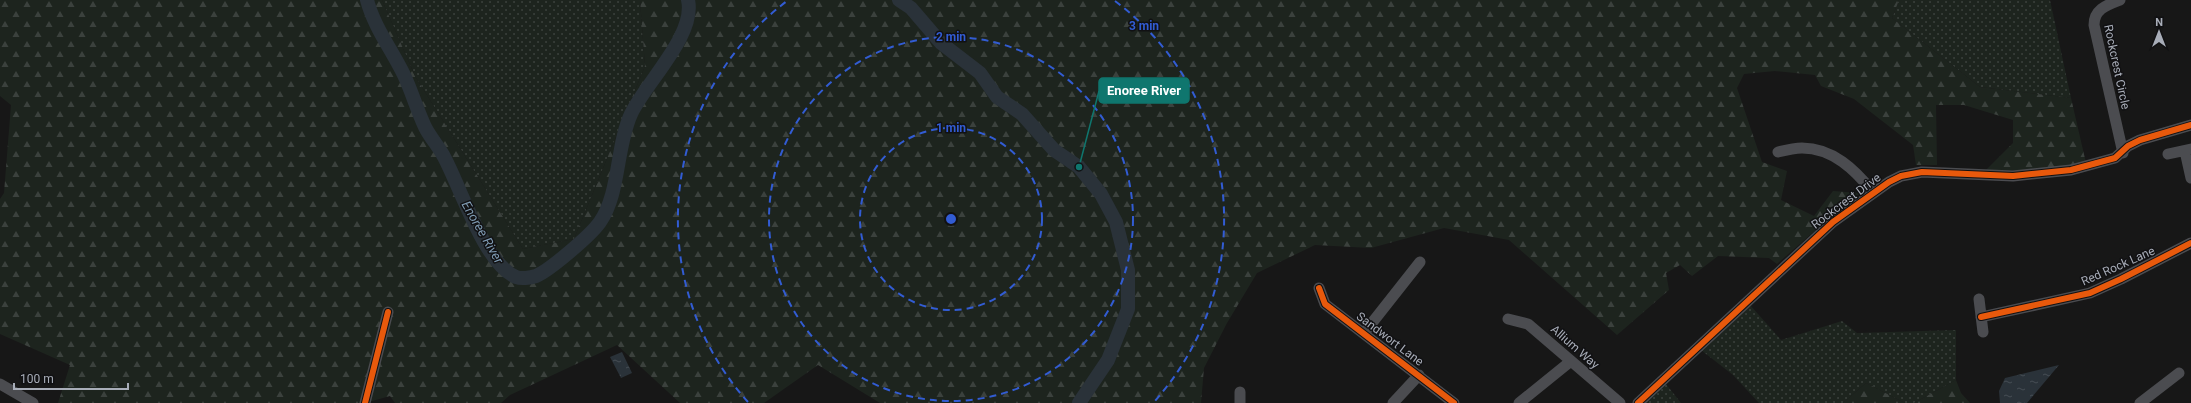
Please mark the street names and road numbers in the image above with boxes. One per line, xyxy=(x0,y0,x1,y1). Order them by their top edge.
street label: Rockcrest Circle xyxy=(2101,23,2133,111)
street label: Rockcrest Drive xyxy=(1809,170,1883,232)
street label: Red Rock Lane xyxy=(2079,244,2157,288)
street label: Sandwort Lane xyxy=(1354,309,1426,369)
street label: Allium Way xyxy=(1548,322,1602,372)

